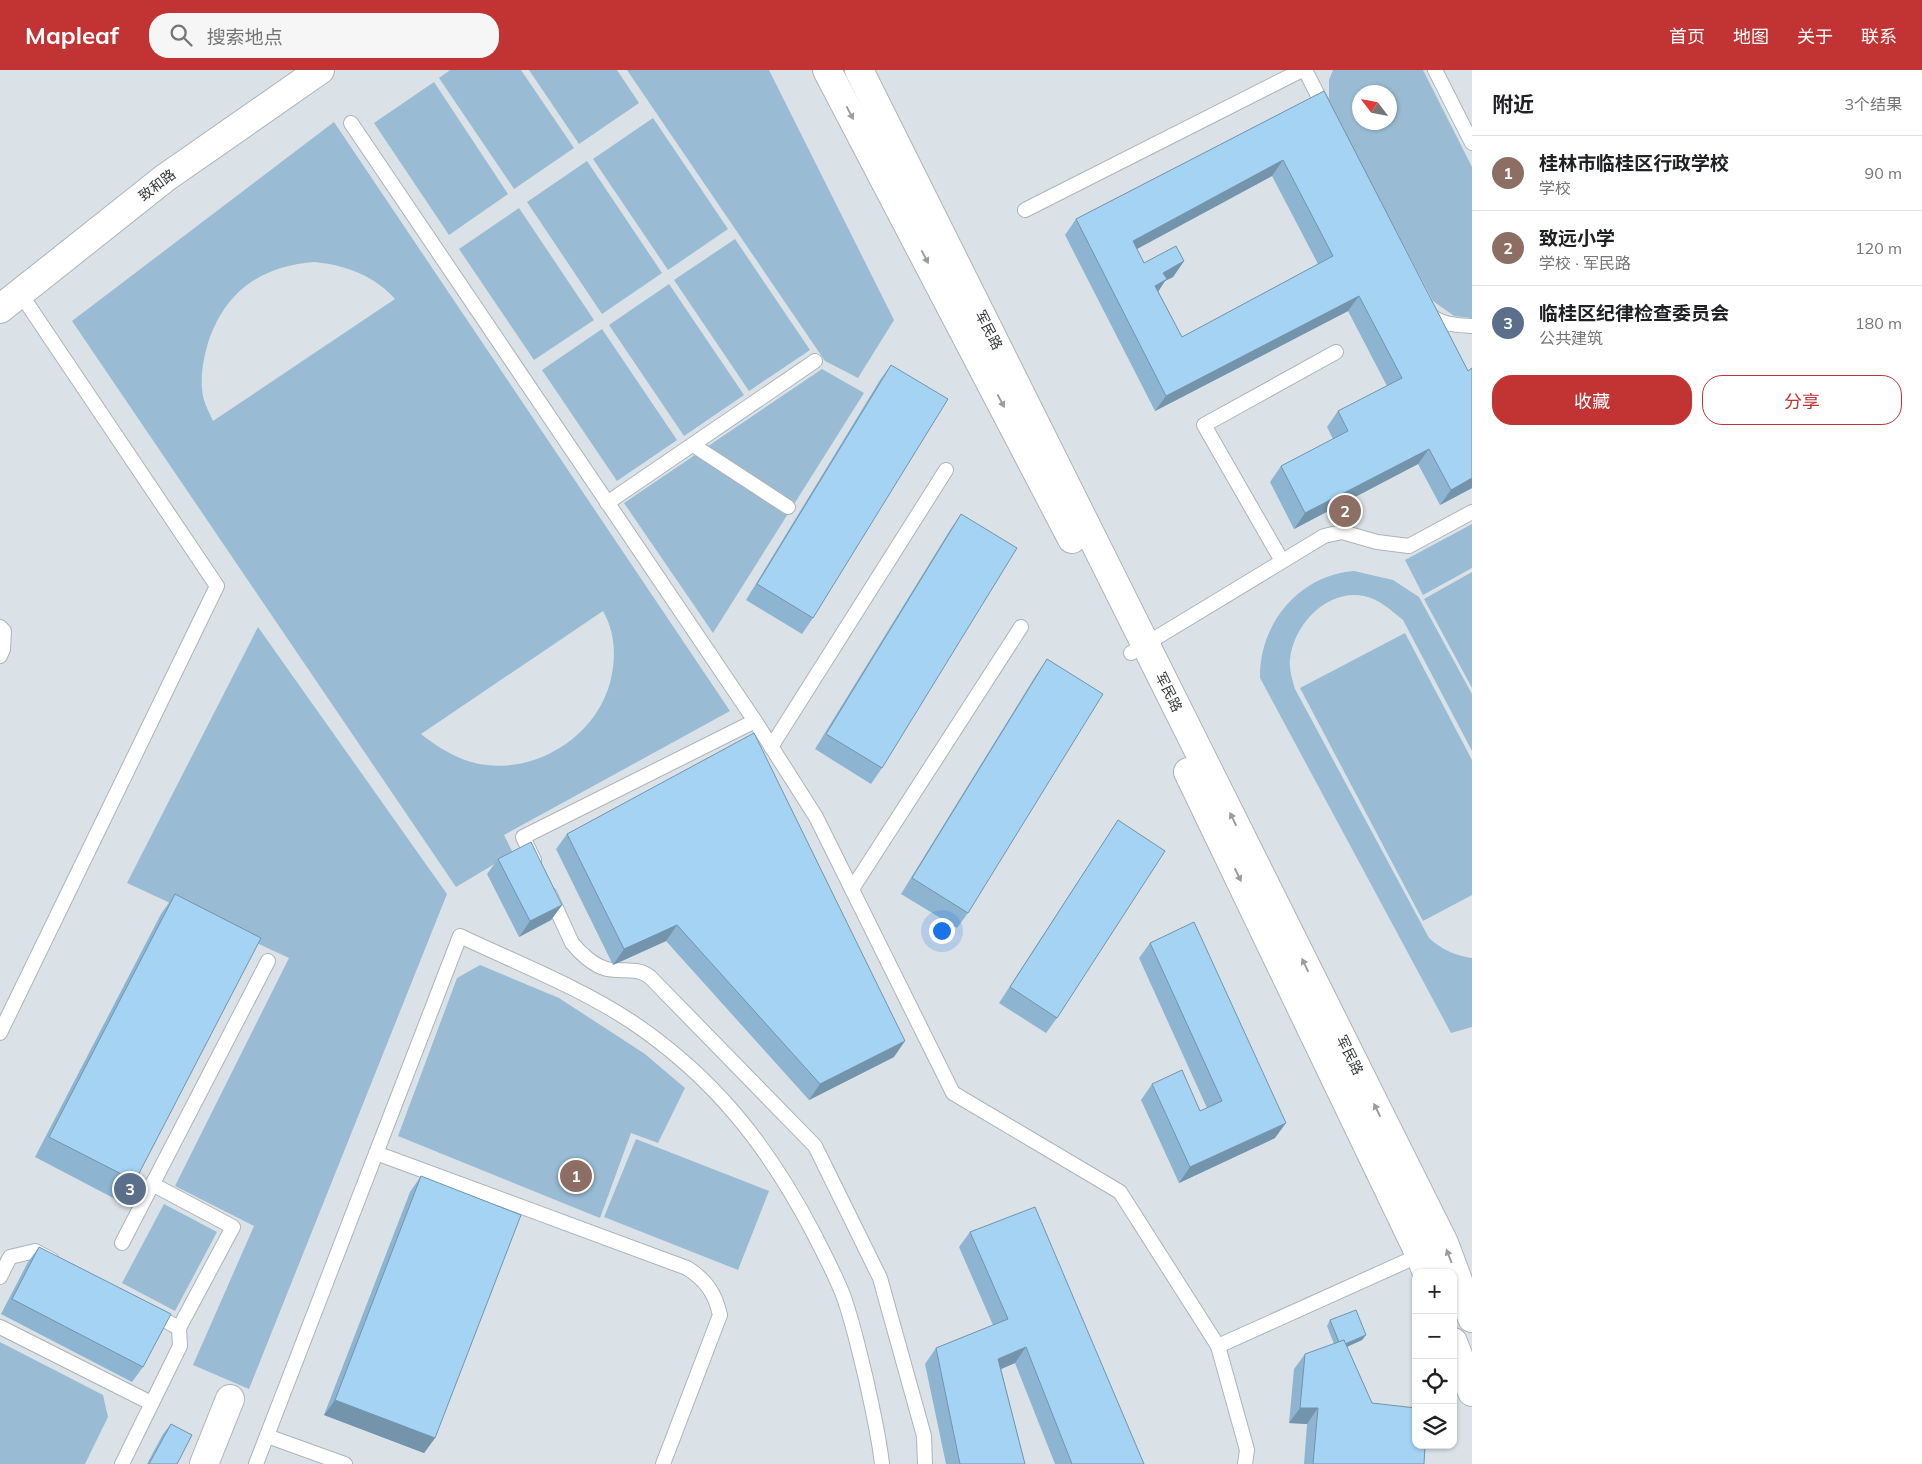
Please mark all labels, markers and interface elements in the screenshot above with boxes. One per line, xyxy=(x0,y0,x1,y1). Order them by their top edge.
search box xyxy=(149,13,499,58)
text: Mapleaf xyxy=(25,20,119,50)
icon: search xyxy=(167,21,195,49)
text: 搜索地点 xyxy=(207,25,283,49)
text: 首页 xyxy=(1669,25,1705,48)
text: 地图 xyxy=(1733,25,1769,48)
text: 关于 xyxy=(1797,25,1833,48)
text: 联系 xyxy=(1861,25,1897,48)
north arrow xyxy=(1352,85,1397,130)
text: 附近 xyxy=(1492,91,1534,117)
text: 3个结果 xyxy=(1844,94,1902,114)
one-way arrow xyxy=(846,106,854,120)
text: 桂林市临桂区行政学校 xyxy=(1539,151,1729,175)
text: 1 xyxy=(1503,163,1513,183)
text: 90 m xyxy=(1865,163,1902,183)
street label: 致和路 xyxy=(135,165,179,205)
text: 学校 xyxy=(1539,178,1571,198)
text: 致远小学 xyxy=(1539,226,1615,250)
text: 2 xyxy=(1503,238,1513,258)
text: 120 m xyxy=(1855,238,1902,258)
one-way arrow xyxy=(921,250,929,264)
text: 学校 · 军民路 xyxy=(1539,253,1631,273)
text: 临桂区纪律检查委员会 xyxy=(1539,301,1729,325)
street label: 军民路 xyxy=(971,307,1007,353)
text: 3 xyxy=(1503,313,1513,333)
text: 180 m xyxy=(1855,313,1902,333)
text: 公共建筑 xyxy=(1539,328,1603,348)
button: 收藏 xyxy=(1492,375,1692,425)
button: 分享 xyxy=(1702,375,1902,425)
one-way arrow xyxy=(996,394,1005,408)
pin: 2 xyxy=(1329,492,1361,530)
street label: 军民路 xyxy=(1152,669,1186,715)
one-way arrow xyxy=(1228,812,1236,826)
one-way arrow xyxy=(1234,868,1242,882)
your location xyxy=(929,918,955,944)
one-way arrow xyxy=(1301,958,1309,972)
street label: 军民路 xyxy=(1333,1032,1367,1078)
one-way arrow xyxy=(1373,1103,1381,1117)
pin: 1 xyxy=(560,1157,592,1195)
pin: 3 xyxy=(114,1170,146,1208)
one-way arrow xyxy=(1445,1248,1453,1263)
map controls xyxy=(1412,1269,1457,1449)
button: + xyxy=(1412,1269,1457,1314)
button: − xyxy=(1412,1314,1457,1359)
button: locate xyxy=(1412,1359,1457,1404)
button: layers xyxy=(1412,1404,1457,1449)

